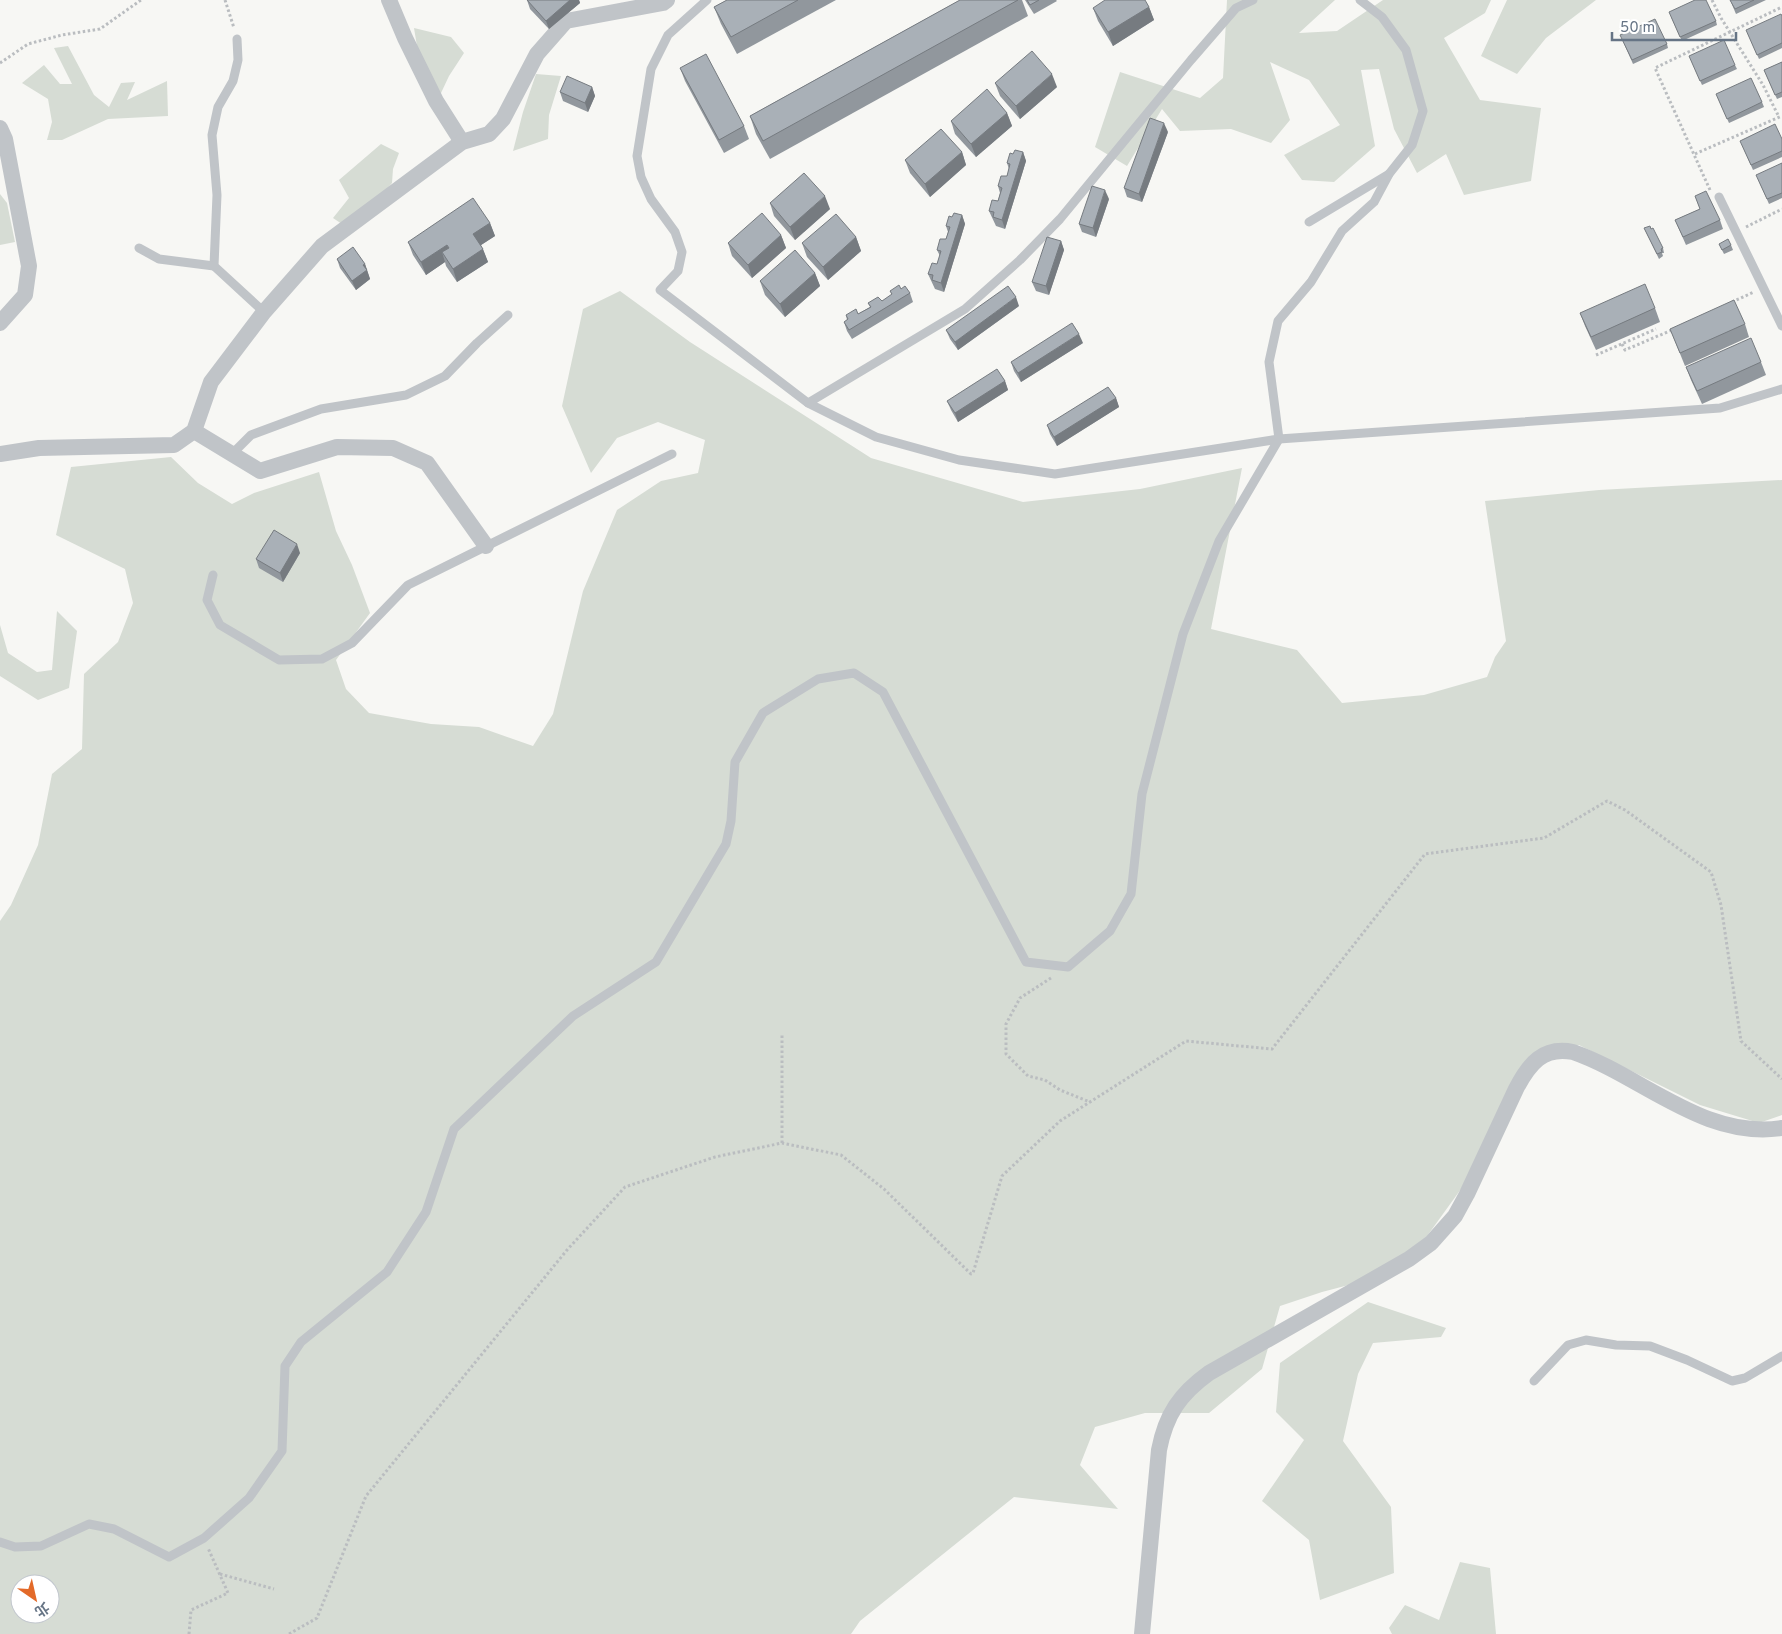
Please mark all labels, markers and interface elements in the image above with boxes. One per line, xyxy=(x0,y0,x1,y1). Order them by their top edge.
scale bar xyxy=(1612,10,1736,42)
text: 50 m xyxy=(1620,19,1655,38)
north arrow xyxy=(10,1574,60,1624)
text: 北 xyxy=(31,1598,52,1619)

